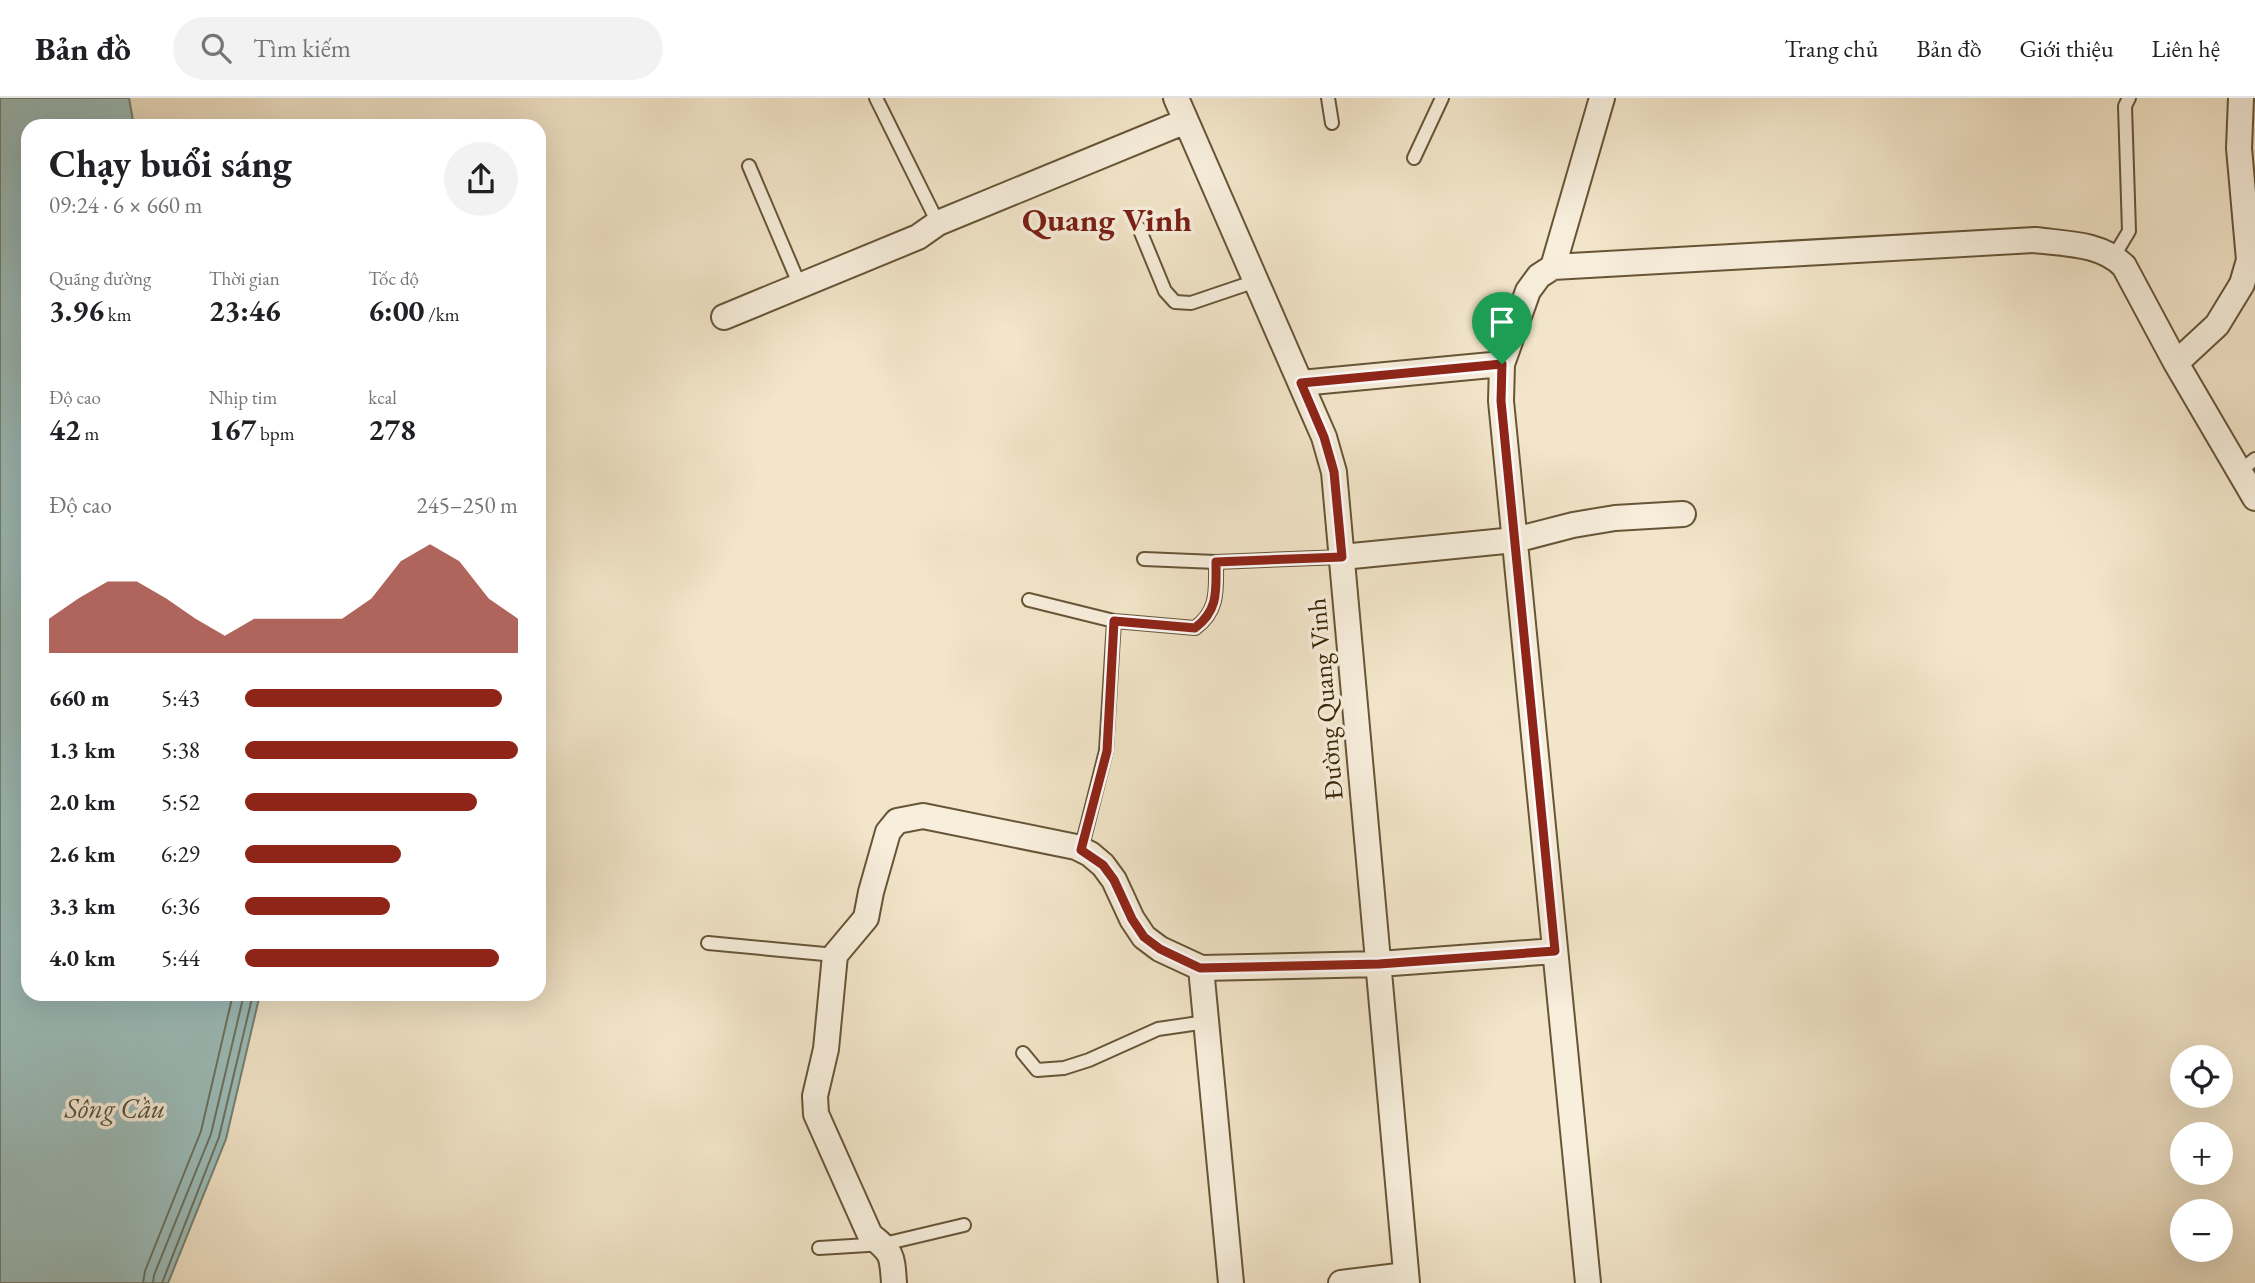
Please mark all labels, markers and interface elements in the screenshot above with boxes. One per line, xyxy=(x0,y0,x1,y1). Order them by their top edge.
search box xyxy=(173,17,663,80)
text: Bản đồ xyxy=(35,27,131,70)
icon: search xyxy=(197,29,235,67)
text: Tìm kiếm xyxy=(253,31,351,65)
text: Trang chủ xyxy=(1784,33,1878,64)
text: Bản đồ xyxy=(1916,33,1982,64)
text: Giới thiệu xyxy=(2020,33,2114,64)
text: Liên hệ xyxy=(2152,33,2220,64)
text: Chạy buổi sáng xyxy=(49,139,292,188)
button: share xyxy=(444,142,518,216)
text: 09:24 · 6 × 660 m xyxy=(49,190,202,220)
district label: Quang Vinh xyxy=(1022,198,1192,241)
text: Quãng đường xyxy=(49,266,151,291)
text: Thời gian xyxy=(209,266,280,291)
text: Tốc độ xyxy=(368,266,419,291)
text: 3.96 xyxy=(49,291,104,330)
text: 23:46 xyxy=(209,291,281,330)
text: 6:00 xyxy=(368,291,424,330)
pin xyxy=(1472,292,1532,364)
text: km xyxy=(104,302,132,327)
text: /km xyxy=(424,302,459,327)
icon: arrive xyxy=(1483,303,1521,341)
text: Độ cao xyxy=(49,385,101,410)
text: Nhịp tim xyxy=(209,385,277,410)
text: kcal xyxy=(368,385,397,410)
text: 42 xyxy=(49,410,81,449)
text: 167 xyxy=(209,410,256,449)
text: 278 xyxy=(368,410,416,449)
text: m xyxy=(81,421,99,446)
text: bpm xyxy=(256,421,295,446)
text: Độ cao xyxy=(49,490,112,520)
text: 245–250 m xyxy=(417,490,518,520)
street label: Đường Quang Vinh xyxy=(1299,597,1351,801)
text: 660 m xyxy=(49,683,110,713)
text: 5:43 xyxy=(161,683,200,713)
text: 1.3 km xyxy=(49,735,116,765)
text: 5:38 xyxy=(161,735,200,765)
text: 2.0 km xyxy=(49,787,116,817)
text: 5:52 xyxy=(161,787,200,817)
text: 2.6 km xyxy=(49,839,116,869)
text: 6:29 xyxy=(161,839,200,869)
text: 3.3 km xyxy=(49,891,116,921)
text: 6:36 xyxy=(161,891,200,921)
text: 4.0 km xyxy=(49,943,116,973)
text: 5:44 xyxy=(161,943,200,973)
map controls xyxy=(2170,1045,2233,1262)
button: locate xyxy=(2170,1045,2233,1108)
water label: Sông Cầu xyxy=(64,1090,165,1126)
button: + xyxy=(2170,1122,2233,1185)
button: − xyxy=(2170,1199,2233,1262)

